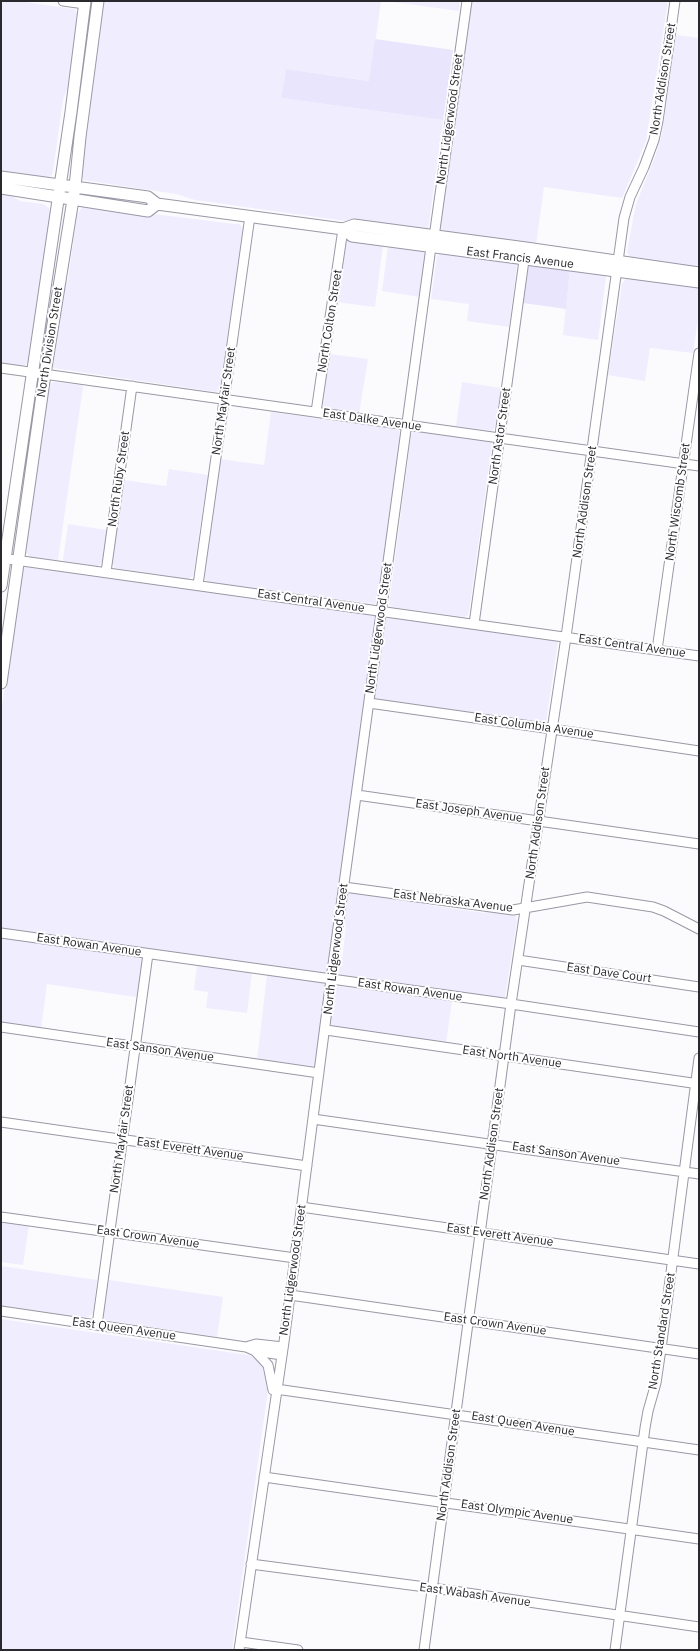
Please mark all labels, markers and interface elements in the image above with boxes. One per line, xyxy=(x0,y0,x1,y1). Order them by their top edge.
street label: North Addison Street xyxy=(647,22,679,136)
street label: North Lidgerwood Street xyxy=(434,53,466,185)
street label: East Francis Avenue xyxy=(466,244,574,272)
street label: North Colton Street xyxy=(315,268,345,374)
street label: North Division Street xyxy=(34,286,66,398)
street label: North Mayfair Street xyxy=(209,346,239,456)
street label: North Astor Street xyxy=(486,386,514,486)
street label: East Dalke Avenue xyxy=(322,406,422,434)
street label: North Ruby Street xyxy=(105,430,133,528)
street label: North Wiscomb Street xyxy=(663,442,693,562)
street label: North Addison Street xyxy=(570,445,600,559)
street label: North Lidgerwood Street xyxy=(363,562,395,694)
street label: East Central Avenue xyxy=(256,586,366,616)
street label: East Central Avenue xyxy=(577,631,687,661)
street label: East Columbia Avenue xyxy=(473,711,595,741)
street label: North Addison Street xyxy=(523,766,553,880)
street label: East Joseph Avenue xyxy=(414,796,524,826)
street label: North Lidgerwood Street xyxy=(321,883,351,1015)
street label: East Nebraska Avenue xyxy=(392,887,514,915)
street label: East Rowan Avenue xyxy=(36,931,142,959)
street label: East Dave Court xyxy=(566,960,652,986)
street label: East Rowan Avenue xyxy=(357,976,463,1004)
street label: East Sanson Avenue xyxy=(105,1035,215,1065)
street label: East North Avenue xyxy=(462,1043,562,1071)
street label: North Mayfair Street xyxy=(107,1084,137,1194)
street label: North Addison Street xyxy=(477,1087,507,1201)
street label: East Everett Avenue xyxy=(136,1134,244,1164)
street label: East Sanson Avenue xyxy=(511,1139,621,1169)
street label: North Lidgerwood Street xyxy=(277,1204,309,1336)
street label: East Everett Avenue xyxy=(446,1220,554,1250)
street label: East Crown Avenue xyxy=(96,1223,200,1251)
street label: North Standard Street xyxy=(646,1271,678,1391)
street label: East Crown Avenue xyxy=(443,1310,547,1338)
street label: East Queen Avenue xyxy=(71,1315,177,1343)
street label: North Addison Street xyxy=(434,1408,464,1522)
street label: East Queen Avenue xyxy=(470,1409,576,1439)
street label: East Olympic Avenue xyxy=(460,1497,574,1527)
street label: East Wabash Avenue xyxy=(418,1580,532,1610)

